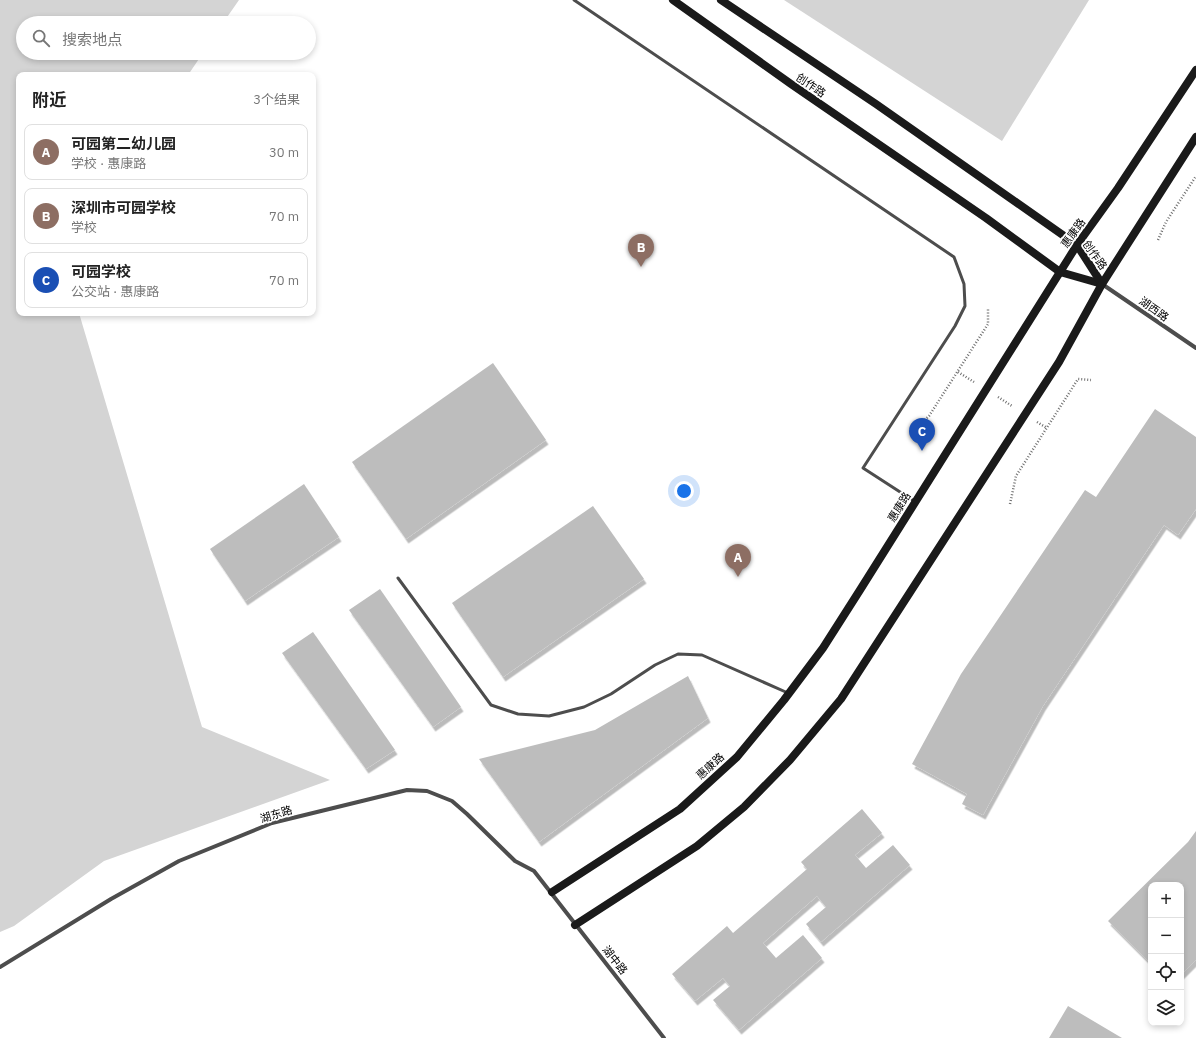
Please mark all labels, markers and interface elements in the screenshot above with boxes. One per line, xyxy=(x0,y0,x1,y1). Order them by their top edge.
search box xyxy=(16,16,316,60)
icon: search xyxy=(30,27,52,49)
text: 搜索地点 xyxy=(62,30,122,49)
street label: 创作路 xyxy=(793,70,829,100)
text: 附近 xyxy=(32,89,66,111)
text: 3个结果 xyxy=(253,91,300,108)
text: 可园第二幼儿园 xyxy=(71,134,176,153)
text: A xyxy=(42,144,50,161)
text: 30 m xyxy=(269,144,299,161)
text: 学校 · 惠康路 xyxy=(71,155,146,172)
text: 深圳市可园学校 xyxy=(71,198,176,217)
text: B xyxy=(42,208,50,225)
text: 70 m xyxy=(269,208,299,225)
street label: 惠康路 xyxy=(1058,215,1088,251)
text: 学校 xyxy=(71,219,97,236)
pin: B xyxy=(628,234,654,267)
street label: 创作路 xyxy=(1080,237,1110,273)
text: 可园学校 xyxy=(71,262,131,281)
text: C xyxy=(42,272,50,289)
text: 70 m xyxy=(269,272,299,289)
text: 公交站 · 惠康路 xyxy=(71,283,159,300)
street label: 湖西路 xyxy=(1136,294,1172,324)
pin: C xyxy=(909,418,935,451)
your location xyxy=(674,481,694,501)
street label: 惠康路 xyxy=(884,489,914,525)
pin: A xyxy=(725,544,751,577)
street label: 惠康路 xyxy=(693,750,727,782)
street label: 湖东路 xyxy=(258,802,294,826)
map controls xyxy=(1148,882,1184,1026)
button: + xyxy=(1148,882,1184,918)
button: − xyxy=(1148,918,1184,954)
street label: 湖中路 xyxy=(599,943,631,977)
button: locate xyxy=(1148,954,1184,990)
button: layers xyxy=(1148,990,1184,1026)

